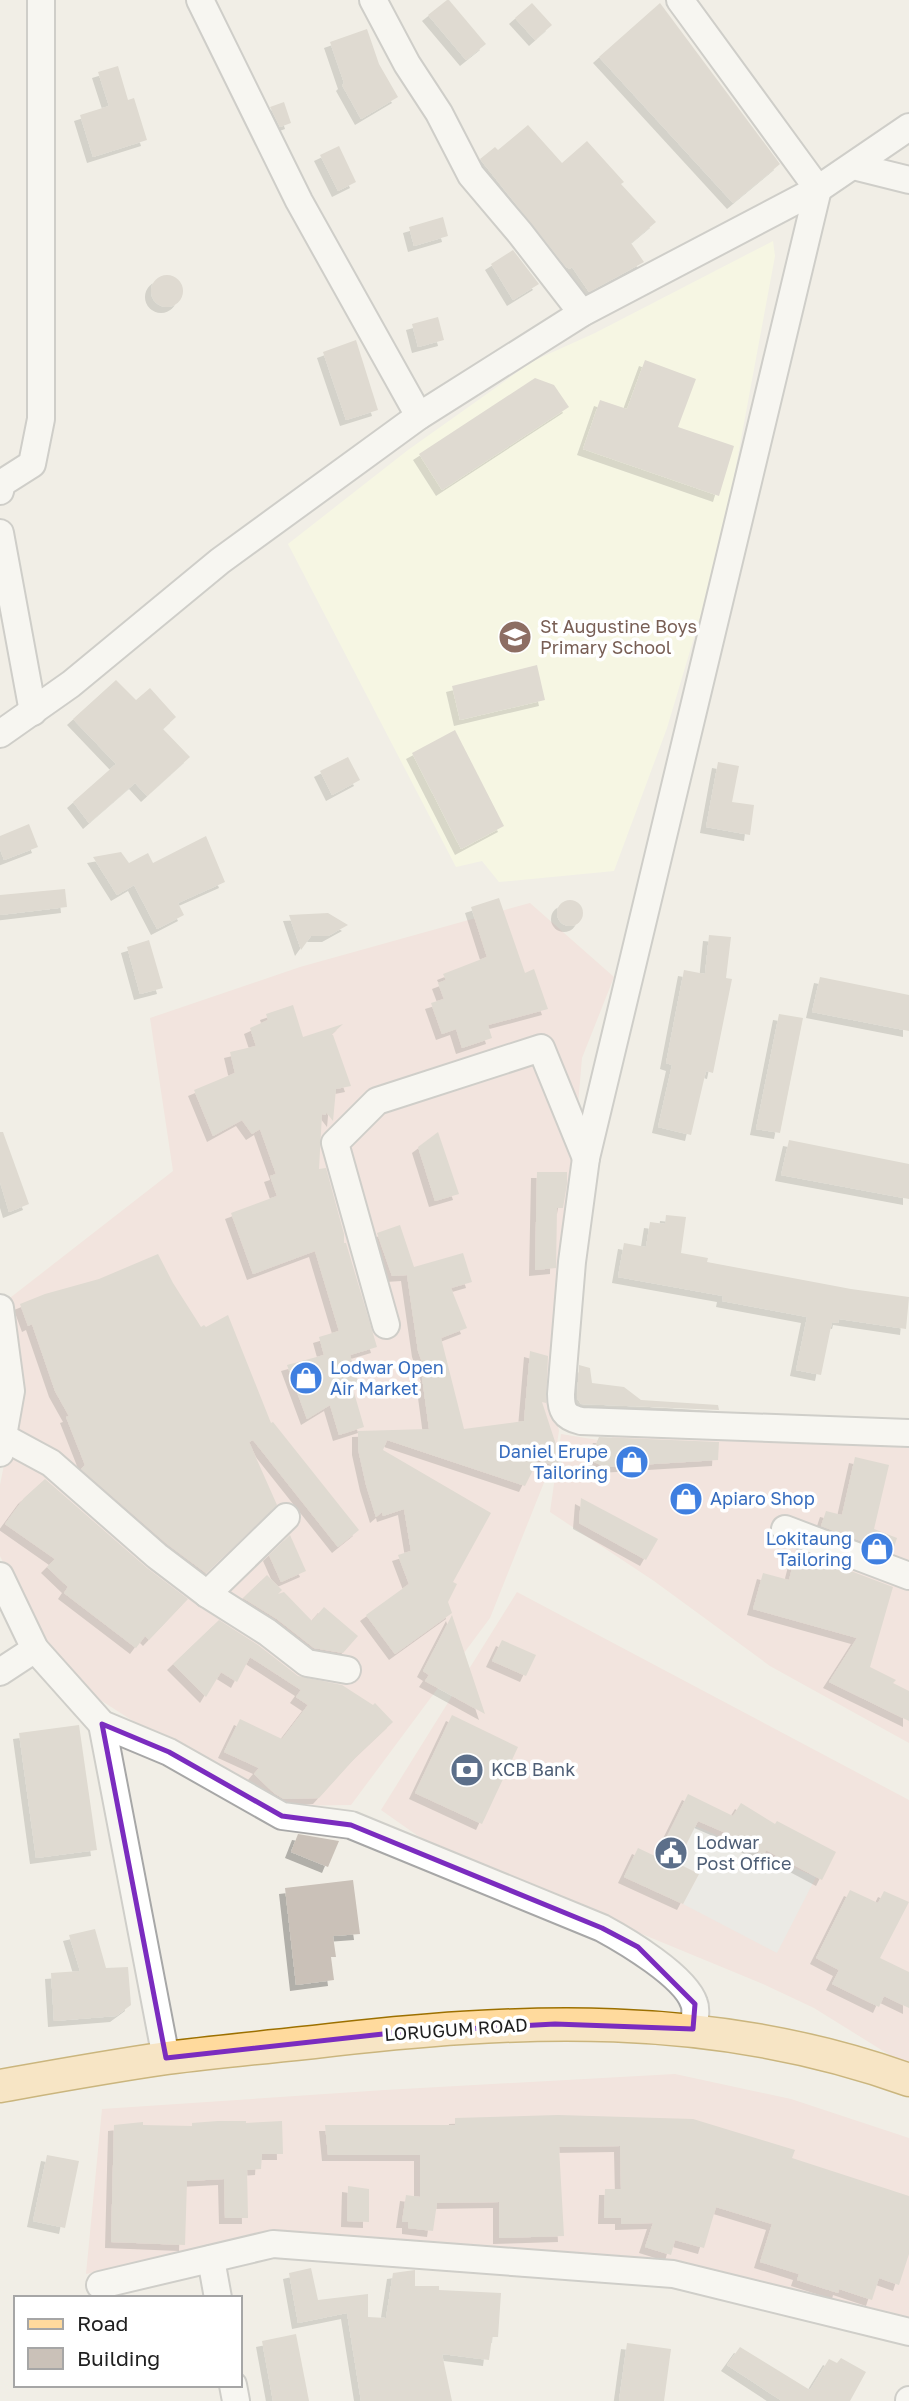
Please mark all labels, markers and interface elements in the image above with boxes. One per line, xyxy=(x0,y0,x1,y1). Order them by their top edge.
place label: St Augustine Boys Primary School xyxy=(540,615,697,658)
school or university icon: St Augustine Boys Primary School xyxy=(496,618,534,656)
place label: Lodwar Open Air Market xyxy=(330,1356,444,1399)
shop icon: Lodwar Open Air Market xyxy=(287,1359,325,1397)
place label: Daniel Erupe Tailoring xyxy=(498,1440,608,1483)
shop icon: Daniel Erupe Tailoring xyxy=(613,1443,651,1481)
shop icon: Apiaro Shop xyxy=(667,1480,705,1518)
place label: Apiaro Shop xyxy=(710,1487,815,1509)
place label: Lokitaung Tailoring xyxy=(766,1527,852,1570)
shop icon: Lokitaung Tailoring xyxy=(858,1530,896,1568)
bank icon: KCB Bank xyxy=(448,1751,486,1789)
place label: KCB Bank xyxy=(491,1758,575,1780)
place label: Lodwar Post Office xyxy=(696,1831,791,1874)
public building icon: Lodwar Post Office xyxy=(652,1834,690,1872)
street label: LORUGUM ROAD xyxy=(383,2013,528,2045)
legend xyxy=(14,2296,242,2387)
text: Road xyxy=(77,2310,128,2336)
text: Building xyxy=(77,2345,160,2371)

